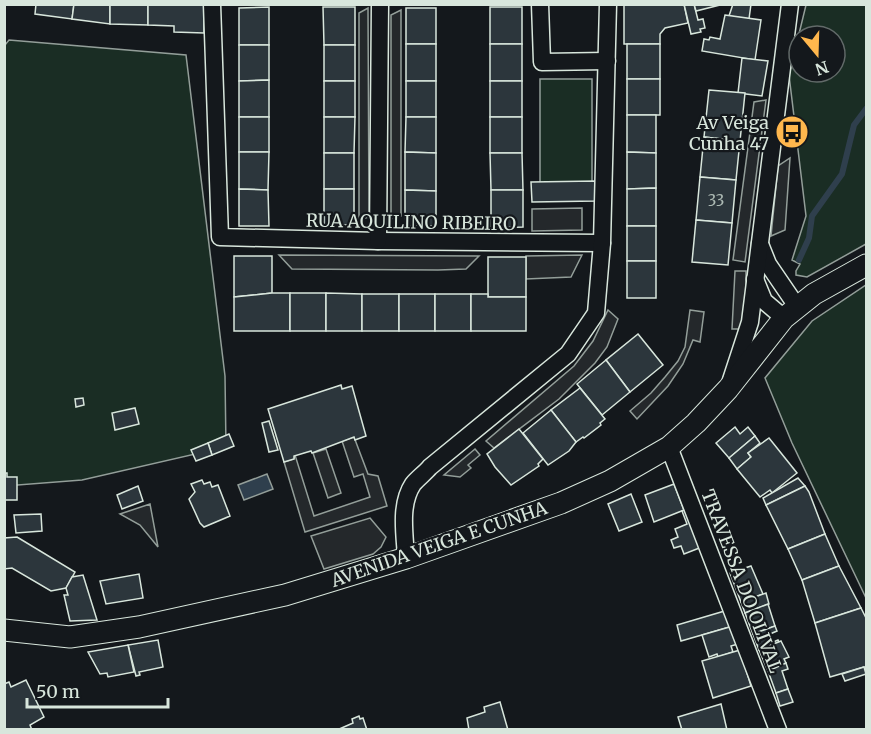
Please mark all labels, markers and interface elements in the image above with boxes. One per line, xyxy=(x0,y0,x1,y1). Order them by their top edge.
north arrow xyxy=(787,24,847,84)
text: N xyxy=(812,57,831,80)
place label: Av Veiga Cunha 47 xyxy=(689,111,769,155)
bus stop icon: Av Veiga Cunha 47 xyxy=(774,114,810,150)
house number: 33 xyxy=(708,191,724,210)
street label: RUA AQUILINO RIBEIRO xyxy=(306,209,516,235)
street label: TRAVESSA DO OLIVAL xyxy=(696,486,788,676)
street label: AVENIDA VEIGA E CUNHA xyxy=(327,496,551,592)
scale bar xyxy=(27,671,168,709)
text: 50 m xyxy=(36,680,80,703)

